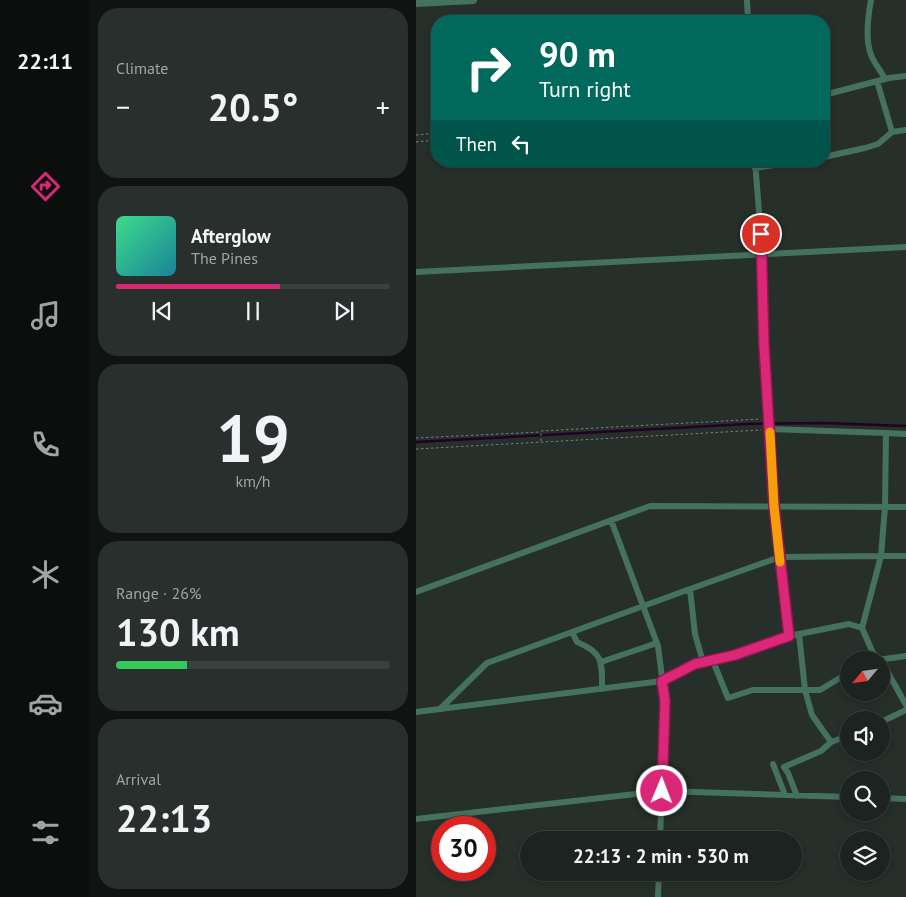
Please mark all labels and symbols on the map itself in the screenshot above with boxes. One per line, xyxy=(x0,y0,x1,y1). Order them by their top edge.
pin xyxy=(740,213,782,255)
north arrow xyxy=(840,651,890,701)
position arrow xyxy=(635,764,687,816)
speed limit sign: 30 xyxy=(431,816,496,881)

